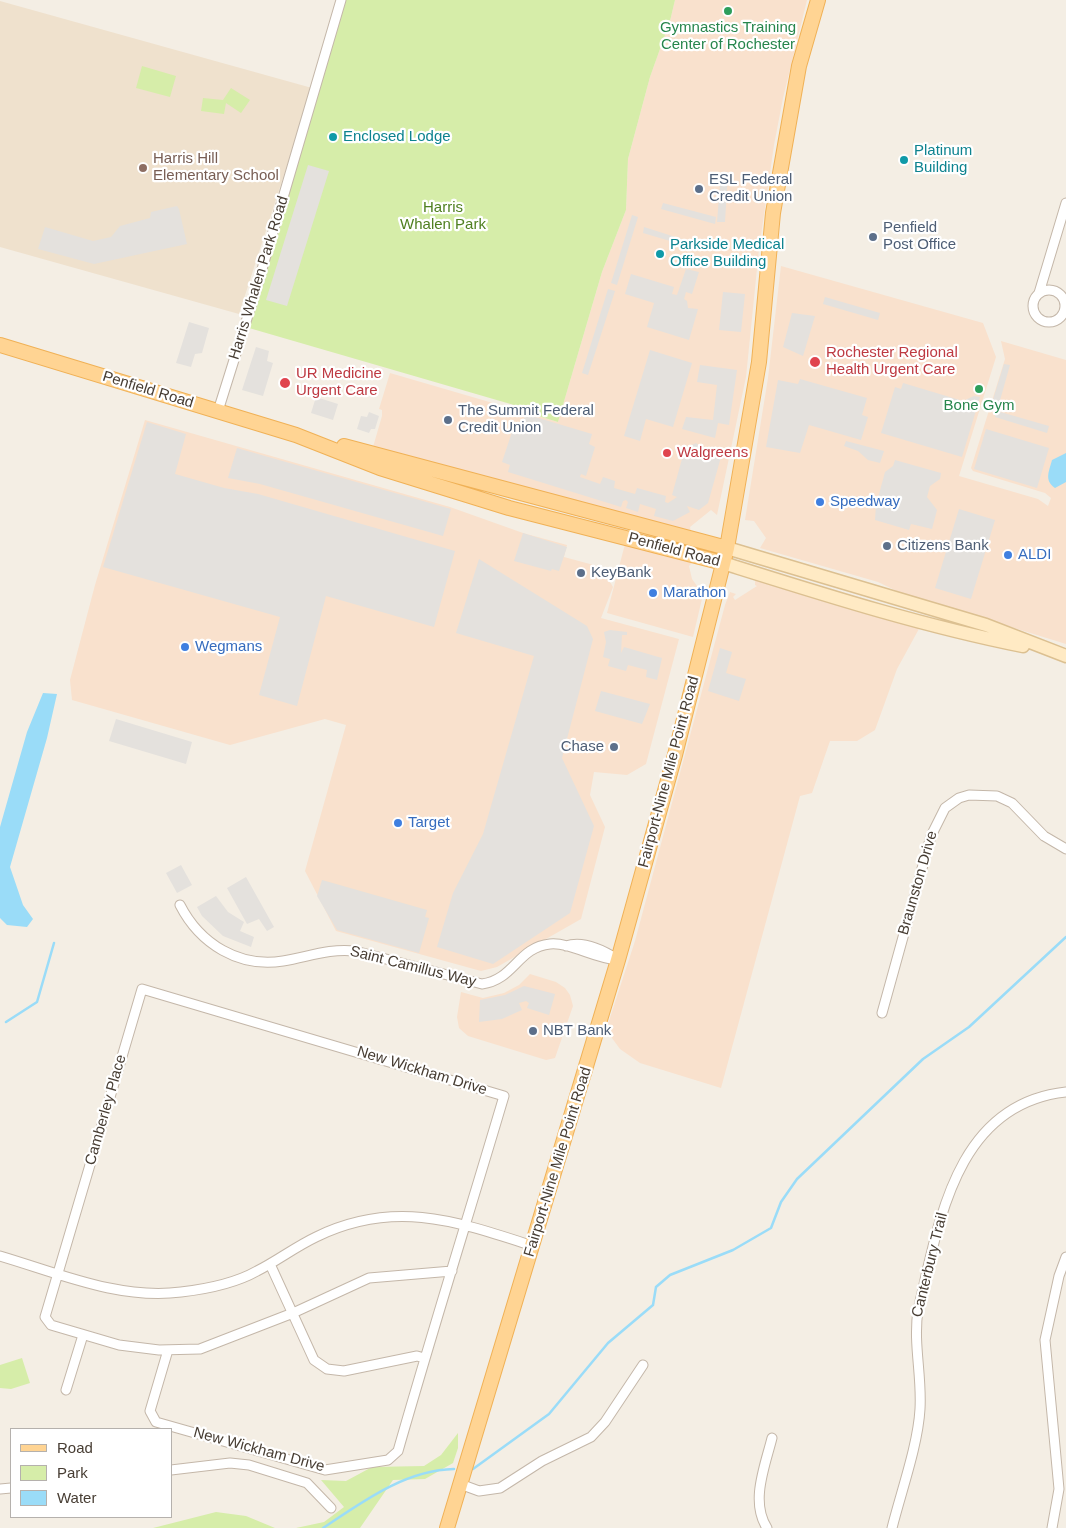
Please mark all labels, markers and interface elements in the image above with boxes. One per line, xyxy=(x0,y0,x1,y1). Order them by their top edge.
marker: Gymnastics Training Center of Rochester xyxy=(722,5,734,17)
place label: Gymnastics Training Center of Rochester xyxy=(660,19,796,54)
place label: Enclosed Lodge xyxy=(343,128,451,146)
marker: Enclosed Lodge xyxy=(327,131,339,143)
place label: Platinum Building xyxy=(914,142,972,177)
place label: Harris Hill Elementary School xyxy=(153,150,279,185)
marker: Platinum Building xyxy=(898,154,910,166)
marker: Harris Hill Elementary School xyxy=(137,162,149,174)
place label: ESL Federal Credit Union xyxy=(709,171,792,206)
marker: ESL Federal Credit Union xyxy=(693,183,705,195)
street label: Harris Whalen Park Road xyxy=(226,194,292,362)
park label: Harris Whalen Park xyxy=(400,199,486,234)
place label: Penfield Post Office xyxy=(883,219,956,254)
marker: Penfield Post Office xyxy=(867,231,879,243)
place label: Parkside Medical Office Building xyxy=(670,236,784,271)
marker: Parkside Medical Office Building xyxy=(654,248,666,260)
place label: Rochester Regional Health Urgent Care xyxy=(826,344,958,379)
marker: Rochester Regional Health Urgent Care xyxy=(808,355,822,369)
place label: UR Medicine Urgent Care xyxy=(296,365,382,400)
street label: Penfield Road xyxy=(100,368,196,412)
marker: UR Medicine Urgent Care xyxy=(278,376,292,390)
marker: Bone Gym xyxy=(973,383,985,395)
place label: Bone Gym xyxy=(944,397,1014,415)
place label: The Summit Federal Credit Union xyxy=(458,402,594,437)
marker: The Summit Federal Credit Union xyxy=(442,414,454,426)
place label: Walgreens xyxy=(677,444,748,462)
marker: Walgreens xyxy=(661,447,673,459)
place label: Speedway xyxy=(830,493,900,511)
marker: Speedway xyxy=(814,496,826,508)
street label: Penfield Road xyxy=(626,529,722,571)
place label: Citizens Bank xyxy=(897,537,989,555)
marker: Citizens Bank xyxy=(881,540,893,552)
place label: ALDI xyxy=(1018,546,1051,564)
marker: ALDI xyxy=(1002,549,1014,561)
place label: KeyBank xyxy=(591,564,651,582)
marker: KeyBank xyxy=(575,567,587,579)
place label: Marathon xyxy=(663,584,726,602)
marker: Marathon xyxy=(647,587,659,599)
place label: Wegmans xyxy=(195,638,262,656)
marker: Wegmans xyxy=(179,641,191,653)
street label: Fairport-Nine Mile Point Road xyxy=(635,674,703,870)
place label: Chase xyxy=(561,738,604,756)
marker: Chase xyxy=(608,741,620,753)
place label: Target xyxy=(408,814,450,832)
marker: Target xyxy=(392,817,404,829)
street label: Braunston Drive xyxy=(895,829,941,937)
street label: Saint Camillus Way xyxy=(348,943,478,991)
place label: NBT Bank xyxy=(543,1022,611,1040)
marker: NBT Bank xyxy=(527,1025,539,1037)
street label: New Wickham Drive xyxy=(355,1043,489,1099)
street label: Camberley Place xyxy=(82,1053,130,1167)
street label: Fairport-Nine Mile Point Road xyxy=(521,1065,595,1259)
street label: Canterbury Trail xyxy=(908,1211,952,1319)
street label: New Wickham Drive xyxy=(191,1424,327,1476)
legend xyxy=(10,1428,172,1518)
text: Road xyxy=(57,1439,93,1456)
text: Park xyxy=(57,1464,88,1481)
text: Water xyxy=(57,1489,96,1506)

